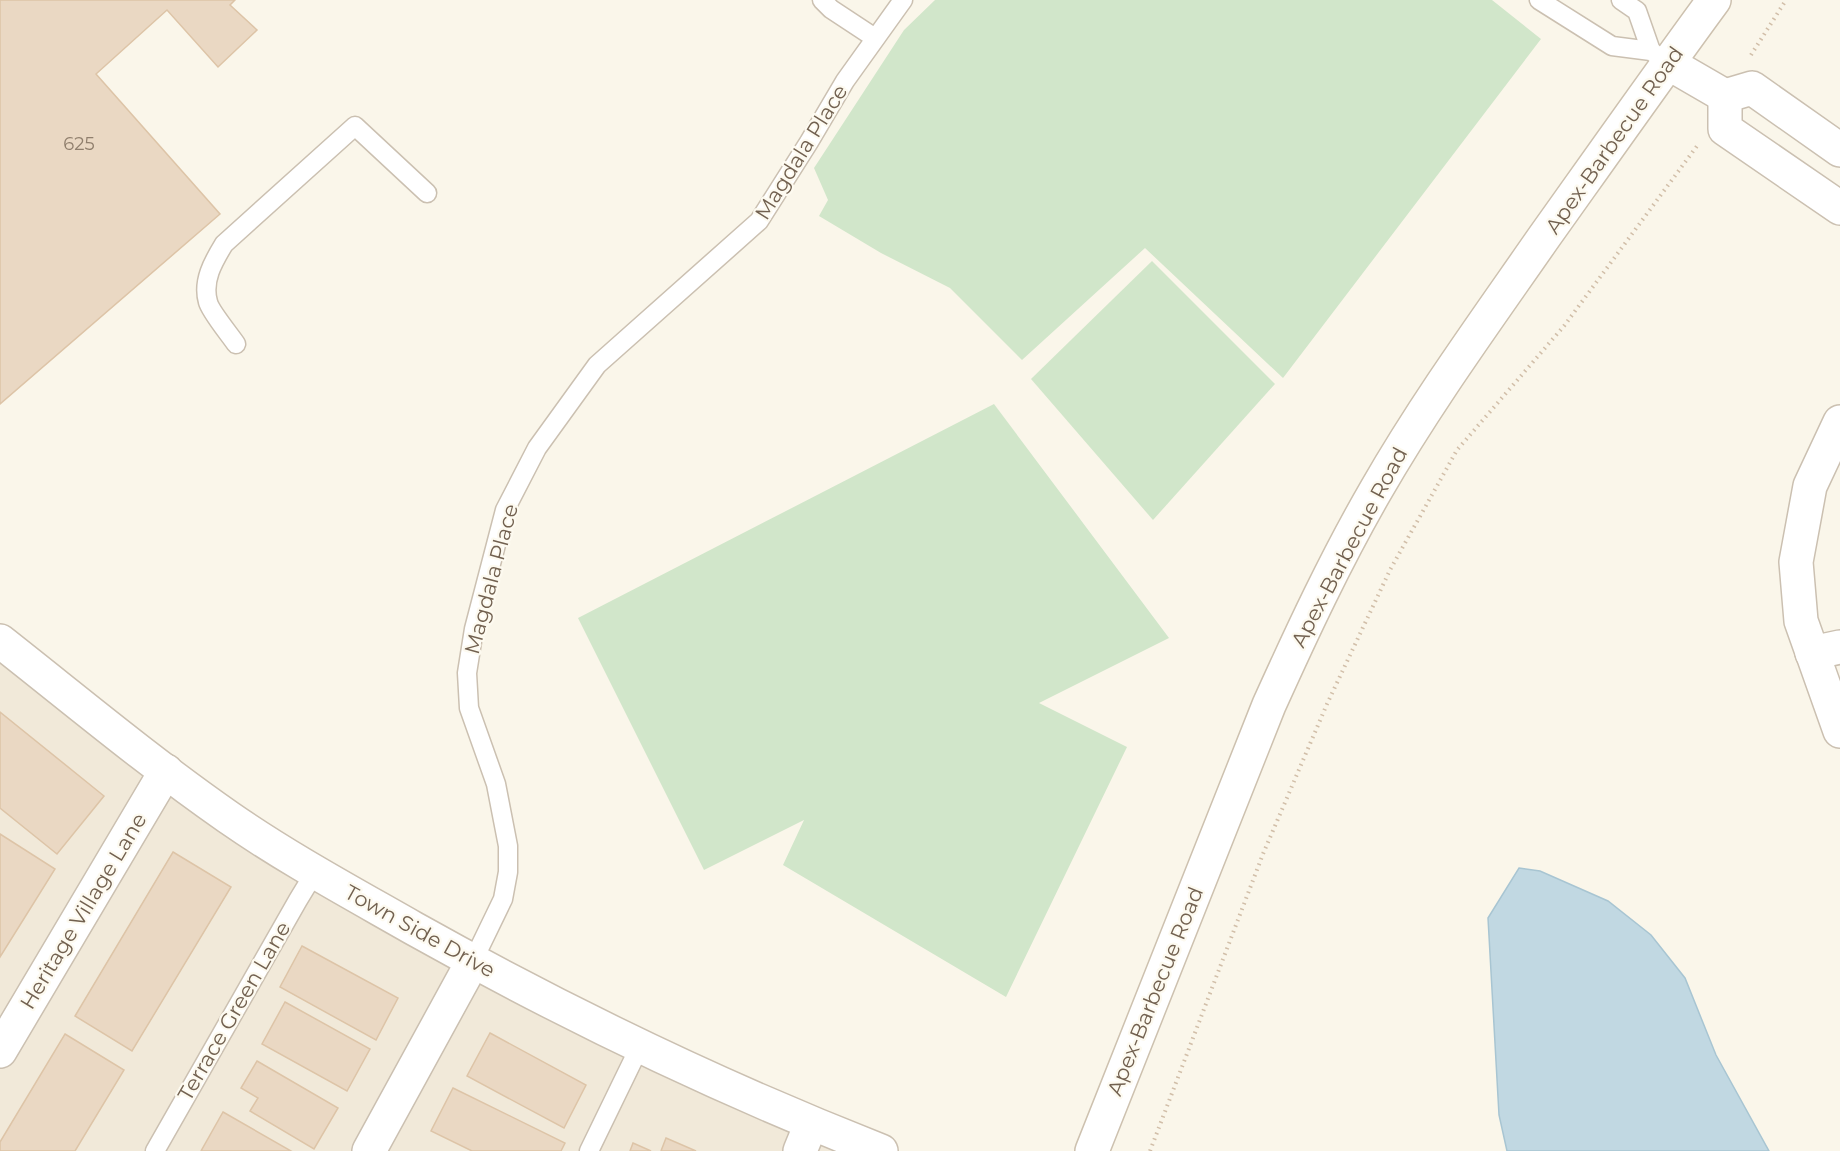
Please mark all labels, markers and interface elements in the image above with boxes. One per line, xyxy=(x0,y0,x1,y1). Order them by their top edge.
street label: Apex-Barbecue Road xyxy=(1540,42,1688,238)
street label: Magdala Place xyxy=(749,80,853,224)
house number: 625 xyxy=(63,133,95,155)
street label: Apex-Barbecue Road xyxy=(1286,443,1412,651)
street label: Magdala Place xyxy=(459,501,523,657)
street label: Heritage Village Lane xyxy=(15,808,151,1014)
street label: Town Side Drive xyxy=(341,879,499,983)
street label: Apex-Barbecue Road xyxy=(1102,883,1208,1099)
street label: Terrace Green Lane xyxy=(172,917,296,1105)

